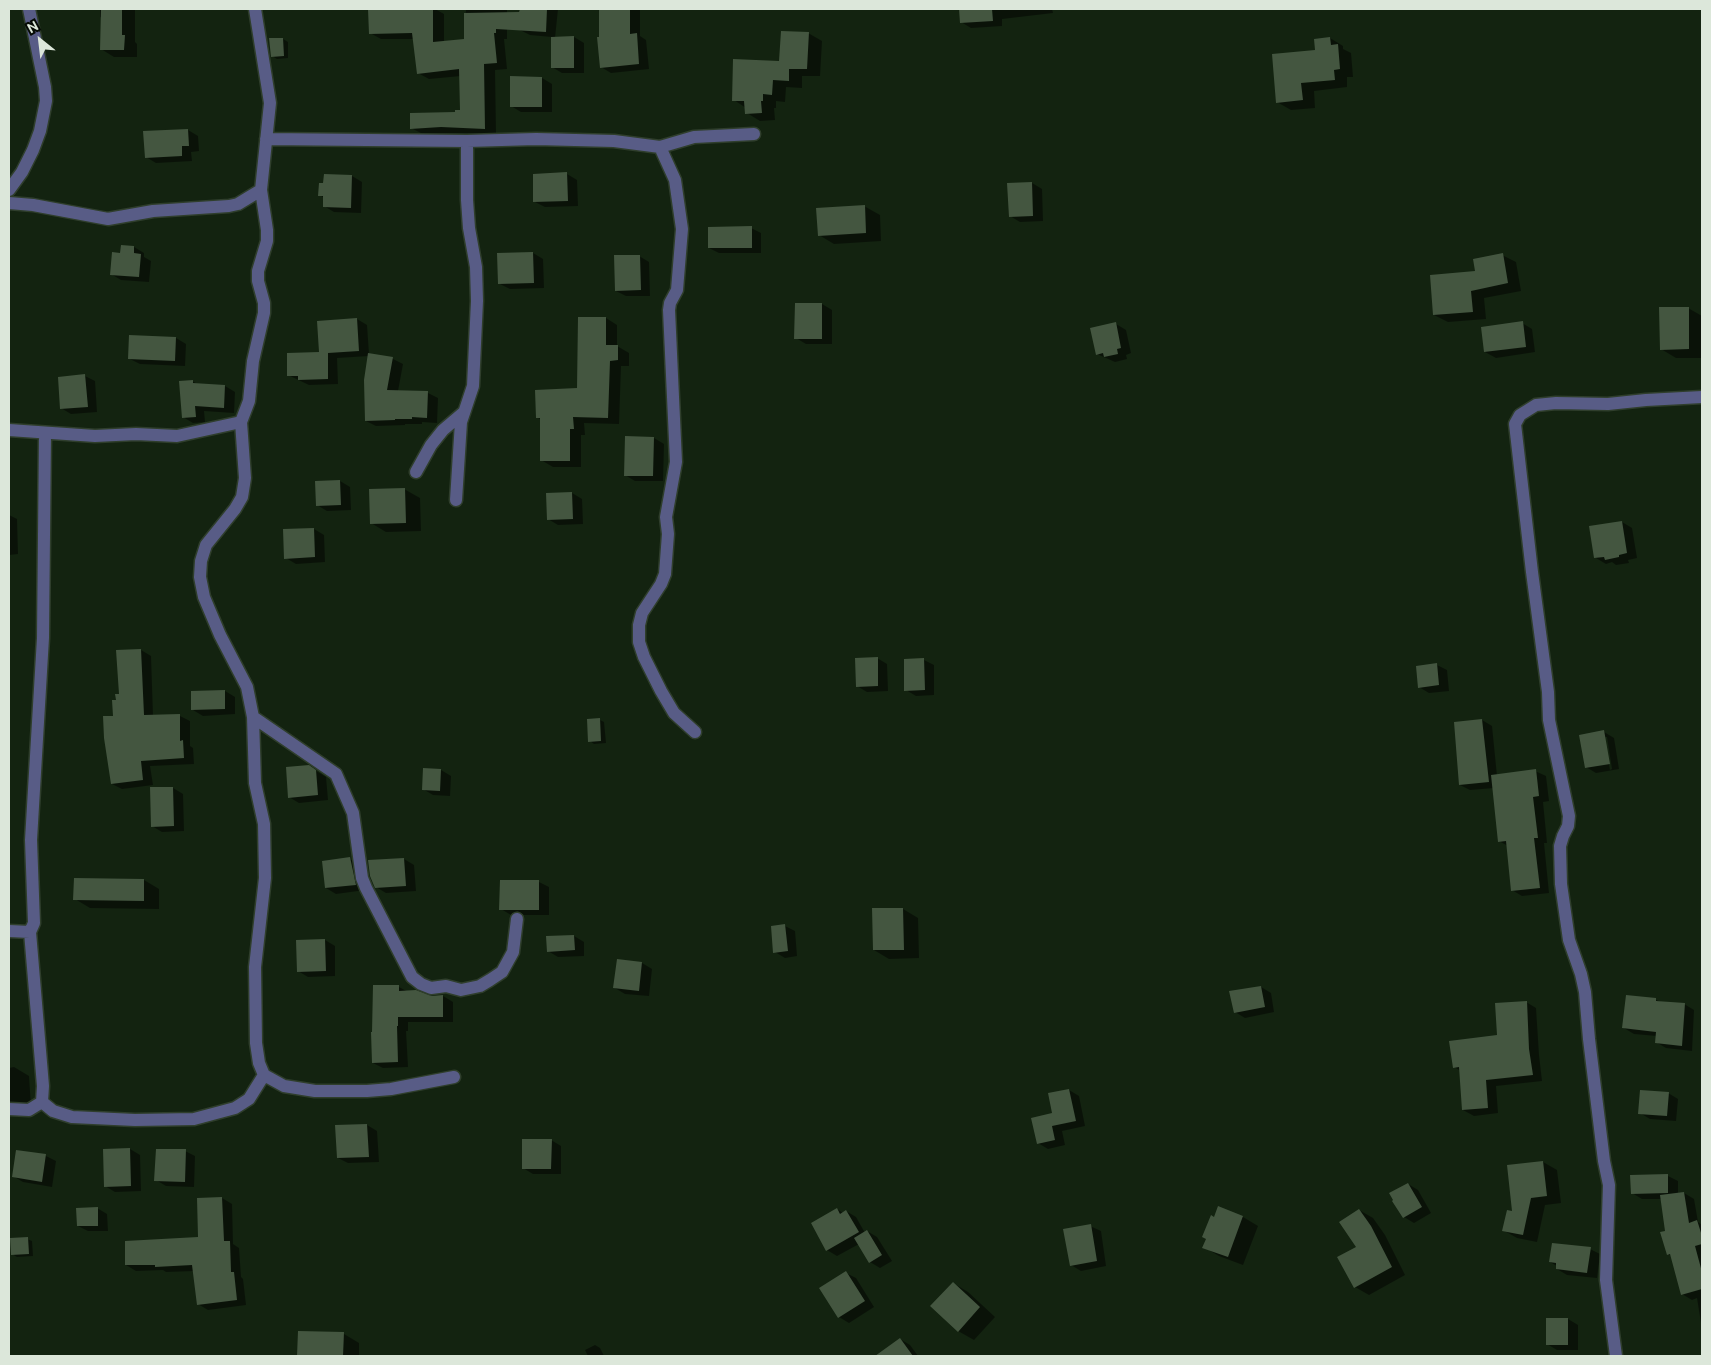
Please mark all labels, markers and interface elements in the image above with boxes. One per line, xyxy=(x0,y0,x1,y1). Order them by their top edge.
north arrow xyxy=(15,15,65,65)
text: N xyxy=(24,17,41,36)

